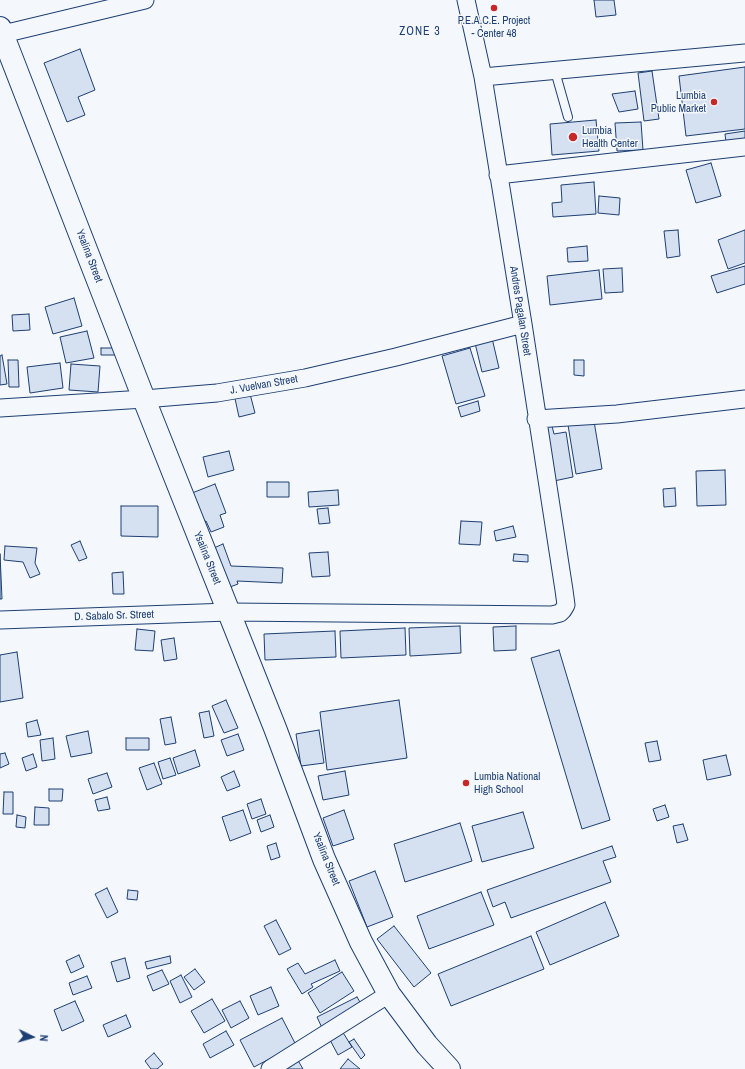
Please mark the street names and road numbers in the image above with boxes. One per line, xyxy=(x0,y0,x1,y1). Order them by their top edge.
street label: Ysalina Street xyxy=(73,227,105,285)
street label: Andres Pagalan Street xyxy=(506,265,534,357)
street label: J. Vuelvan Street xyxy=(229,373,299,397)
street label: Ysalina Street xyxy=(190,530,224,586)
street label: D. Sabalo Sr. Street xyxy=(74,608,154,624)
street label: Ysalina Street xyxy=(309,831,343,887)

